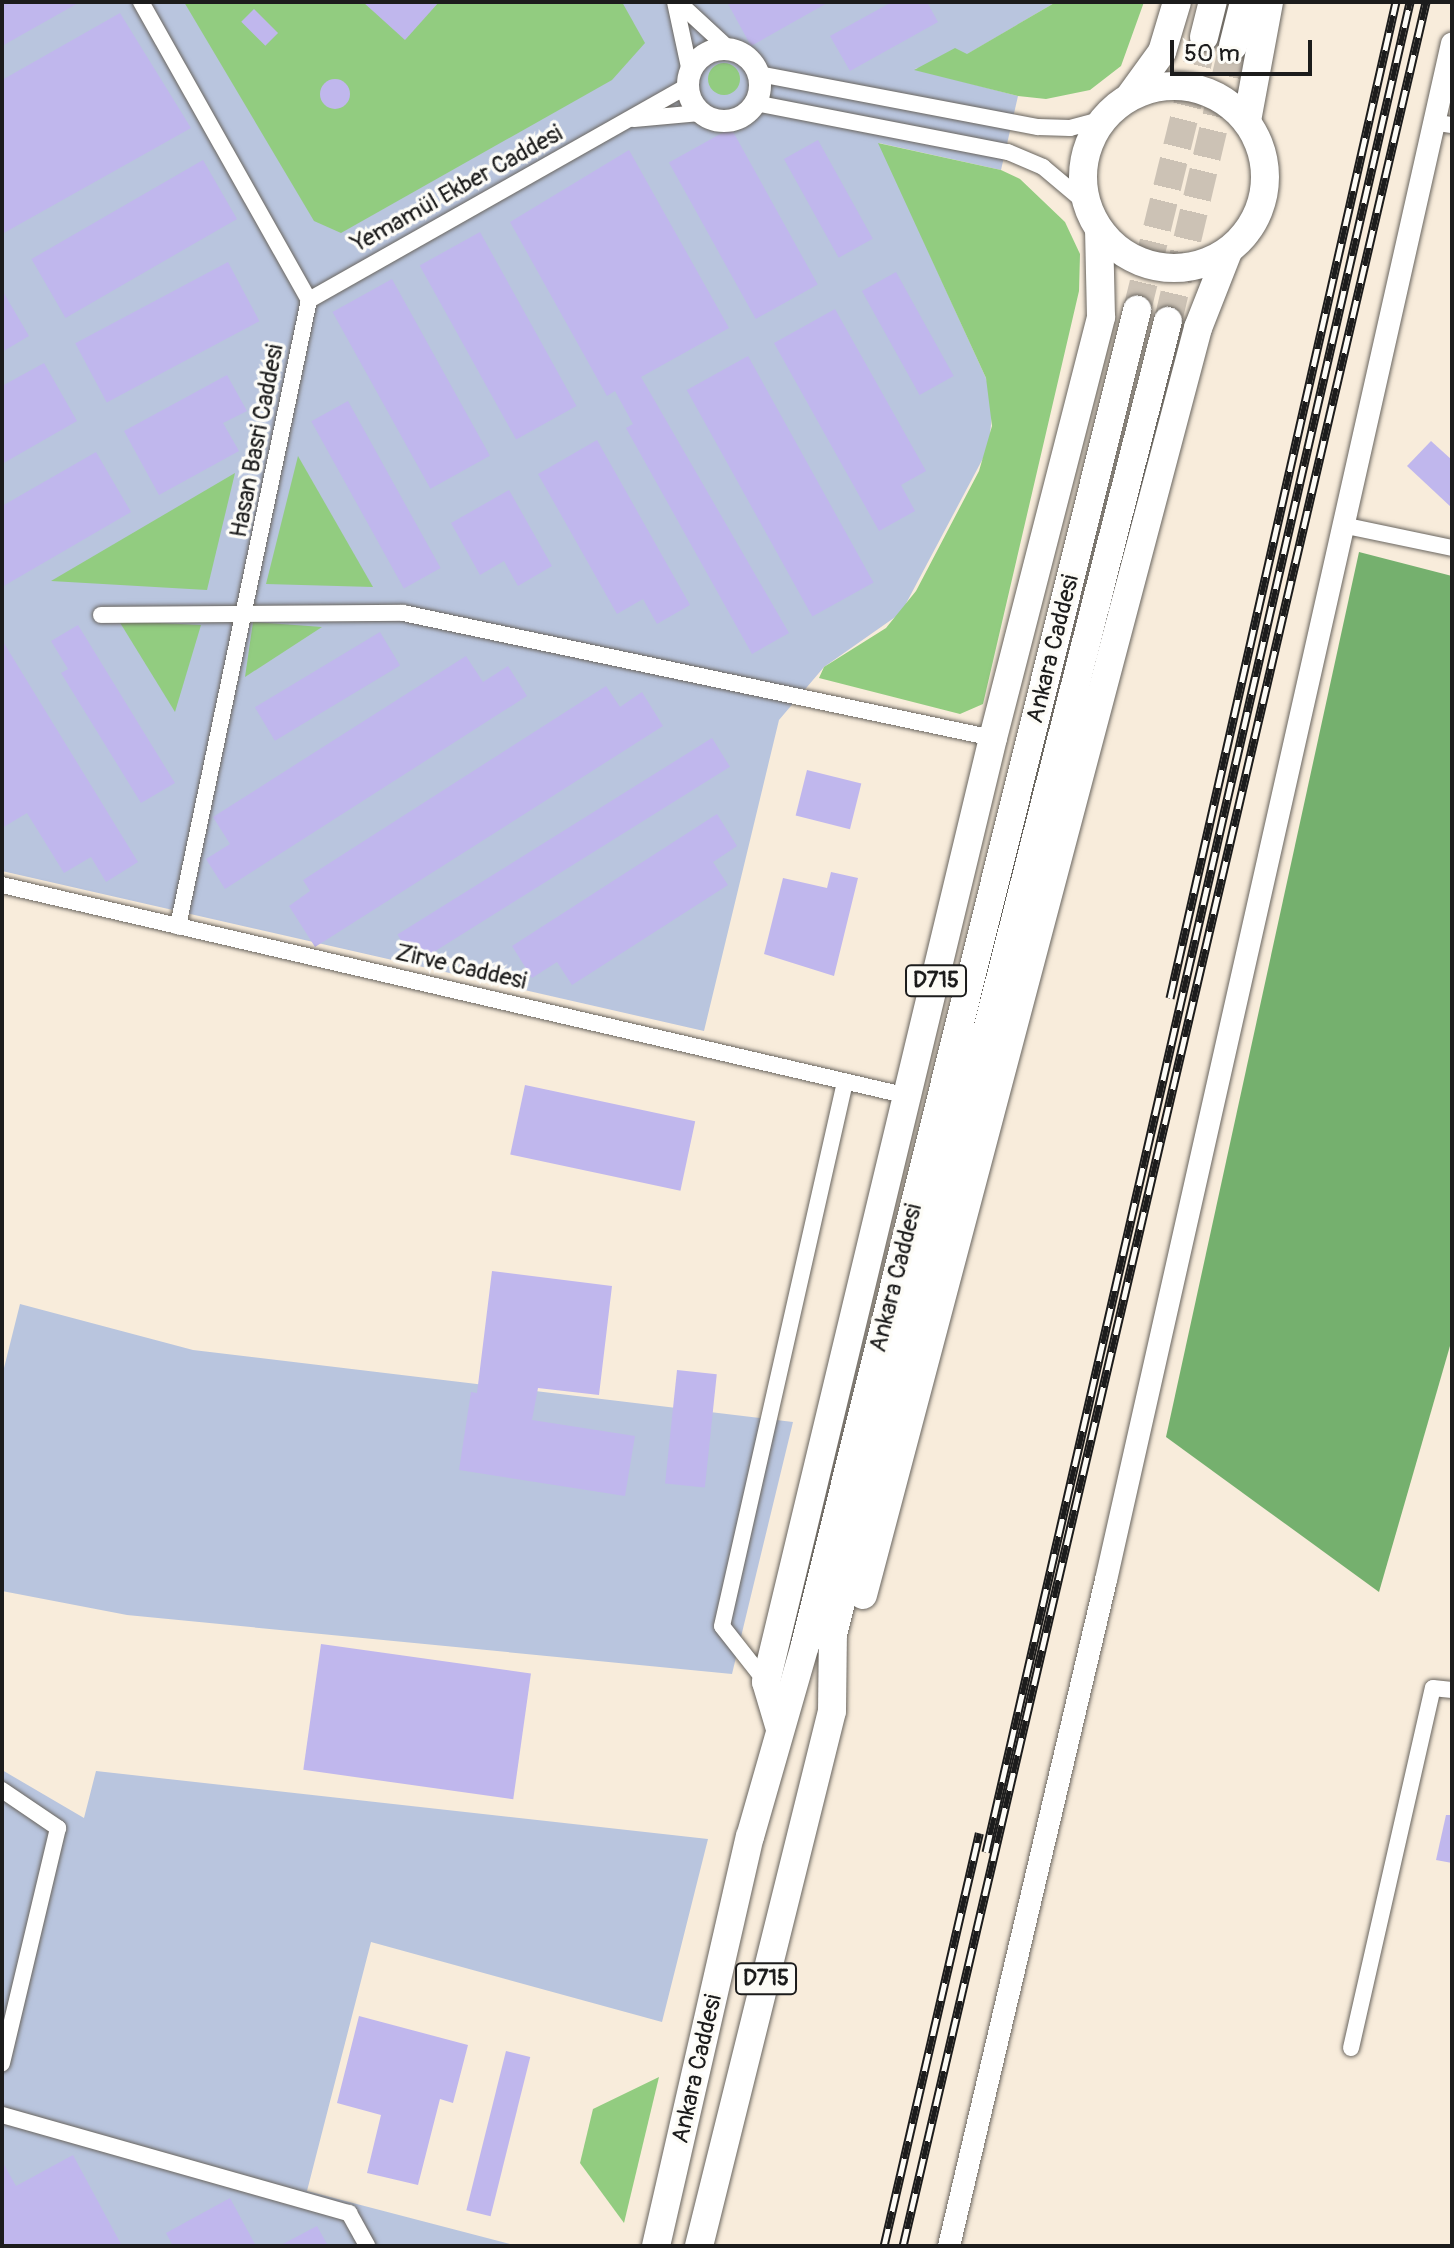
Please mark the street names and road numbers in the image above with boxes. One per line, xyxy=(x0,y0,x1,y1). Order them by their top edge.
street label: Yemamül Ekber Caddesi xyxy=(347,119,567,259)
street label: Hasan Basri Caddesi xyxy=(224,342,290,540)
street label: Ankara Caddesi xyxy=(1021,572,1085,726)
street label: Zirve Caddesi xyxy=(393,938,529,996)
road number: D715 xyxy=(904,963,968,999)
street label: Ankara Caddesi xyxy=(864,1201,928,1355)
road number: D715 xyxy=(734,1961,798,1997)
street label: Ankara Caddesi xyxy=(666,1992,728,2146)

